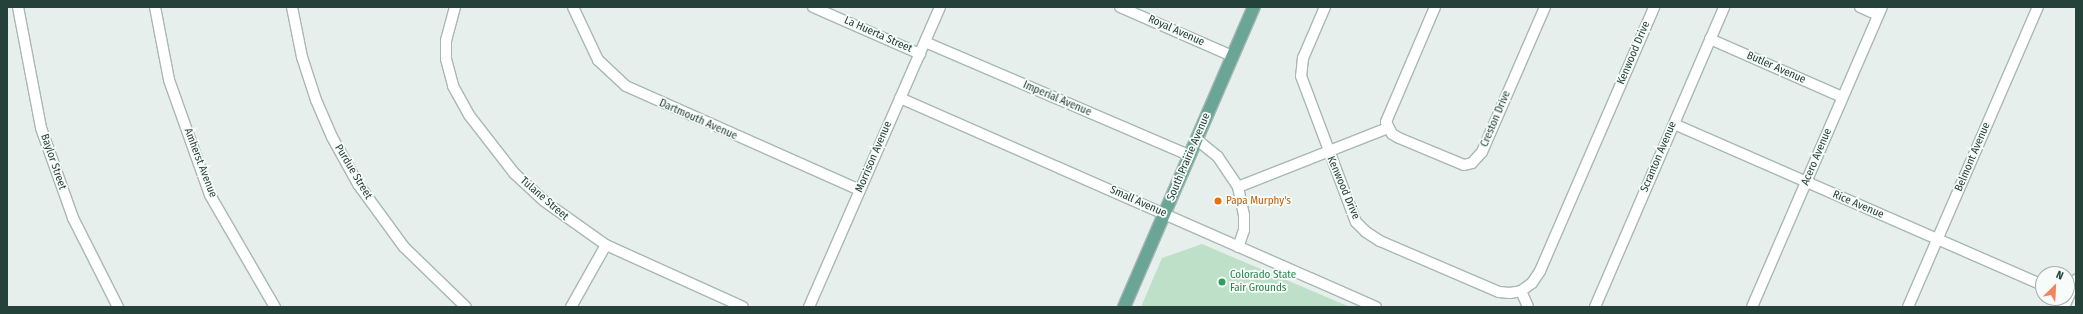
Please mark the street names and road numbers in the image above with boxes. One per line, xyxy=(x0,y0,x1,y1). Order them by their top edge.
street label: Royal Avenue xyxy=(1146,13,1206,49)
street label: La Huerta Street xyxy=(842,14,914,56)
street label: Kenwood Drive xyxy=(1615,19,1653,87)
street label: Butler Avenue xyxy=(1745,49,1807,87)
street label: Imperial Avenue xyxy=(1021,79,1093,119)
street label: Creston Drive xyxy=(1478,89,1514,149)
street label: Dartmouth Avenue xyxy=(657,97,739,143)
street label: South Prairie Avenue xyxy=(1165,111,1213,203)
street label: Morrison Avenue xyxy=(853,119,895,195)
street label: Scranton Avenue xyxy=(1638,120,1680,194)
street label: Belmont Avenue xyxy=(1953,121,1993,193)
street label: Acero Avenue xyxy=(1799,126,1835,188)
street label: Amherst Avenue xyxy=(181,127,219,199)
street label: Baylor Street xyxy=(37,132,69,192)
street label: Purdue Street xyxy=(332,142,374,202)
street label: Kenwood Drive xyxy=(1324,154,1362,222)
street label: Tulane Street xyxy=(517,174,571,224)
street label: Small Avenue xyxy=(1108,184,1168,220)
street label: Rice Avenue xyxy=(1830,188,1886,222)

